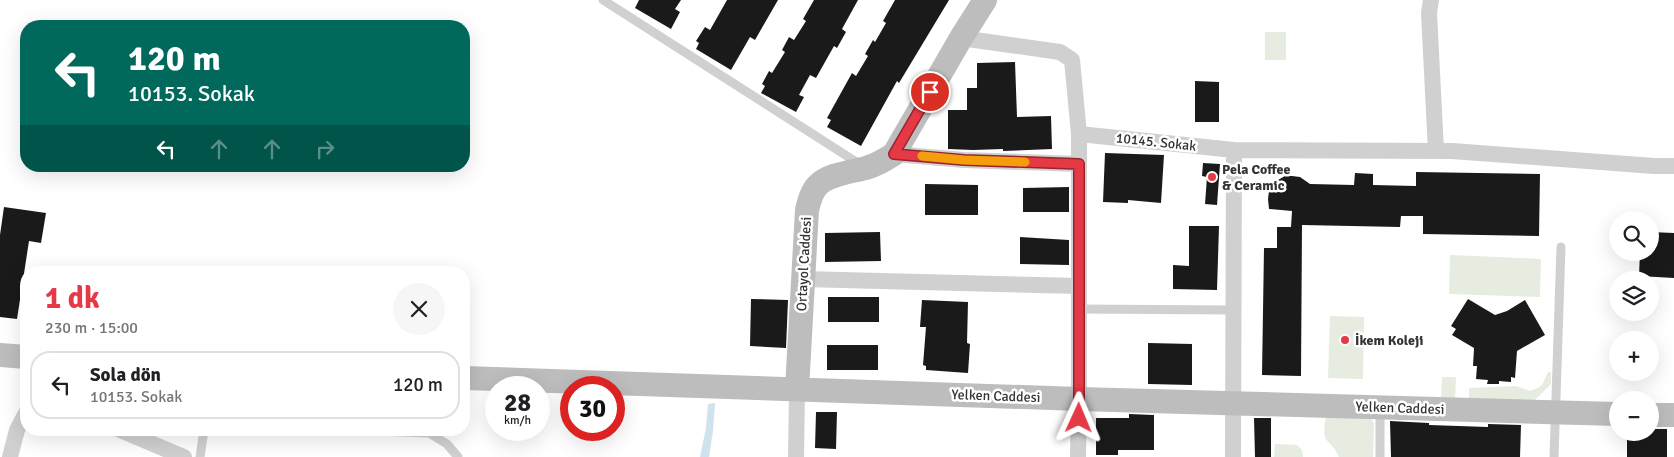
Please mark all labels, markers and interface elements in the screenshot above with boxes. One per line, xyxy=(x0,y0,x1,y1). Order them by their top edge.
text: 120 m xyxy=(128,37,221,80)
icon: left xyxy=(45,40,110,105)
pin xyxy=(909,71,951,113)
icon: arrive xyxy=(916,78,944,106)
text: 10153. Sokak xyxy=(128,80,255,107)
street label: 10145. Sokak xyxy=(1115,129,1197,155)
icon: left xyxy=(152,135,180,163)
icon: ahead xyxy=(205,135,233,163)
icon: ahead xyxy=(258,135,286,163)
icon: right xyxy=(311,135,339,163)
place label: Pela Coffee & Ceramic xyxy=(1222,161,1291,194)
marker: Pela Coffee & Ceramic xyxy=(1206,171,1218,183)
map controls xyxy=(1609,211,1659,441)
button: search xyxy=(1609,211,1659,261)
street label: Ortayol Caddesi xyxy=(793,216,815,312)
button: layers xyxy=(1609,271,1659,321)
text: 1 dk xyxy=(45,280,100,317)
button: close xyxy=(393,283,445,335)
text: 230 m · 15:00 xyxy=(45,318,138,338)
button: + xyxy=(1609,331,1659,381)
place label: İkem Koleji xyxy=(1355,332,1423,349)
marker: İkem Koleji xyxy=(1339,334,1351,346)
text: Sola dön xyxy=(90,363,161,387)
icon: left xyxy=(47,371,75,399)
text: 120 m xyxy=(393,373,443,397)
speed limit sign: 30 xyxy=(560,376,625,441)
street label: Yelken Caddesi xyxy=(951,386,1041,406)
text: 10153. Sokak xyxy=(90,387,182,407)
text: 28 xyxy=(504,387,531,418)
position arrow xyxy=(1052,391,1104,443)
button: − xyxy=(1609,391,1659,441)
street label: Yelken Caddesi xyxy=(1355,398,1445,418)
text: km/h xyxy=(504,413,531,428)

